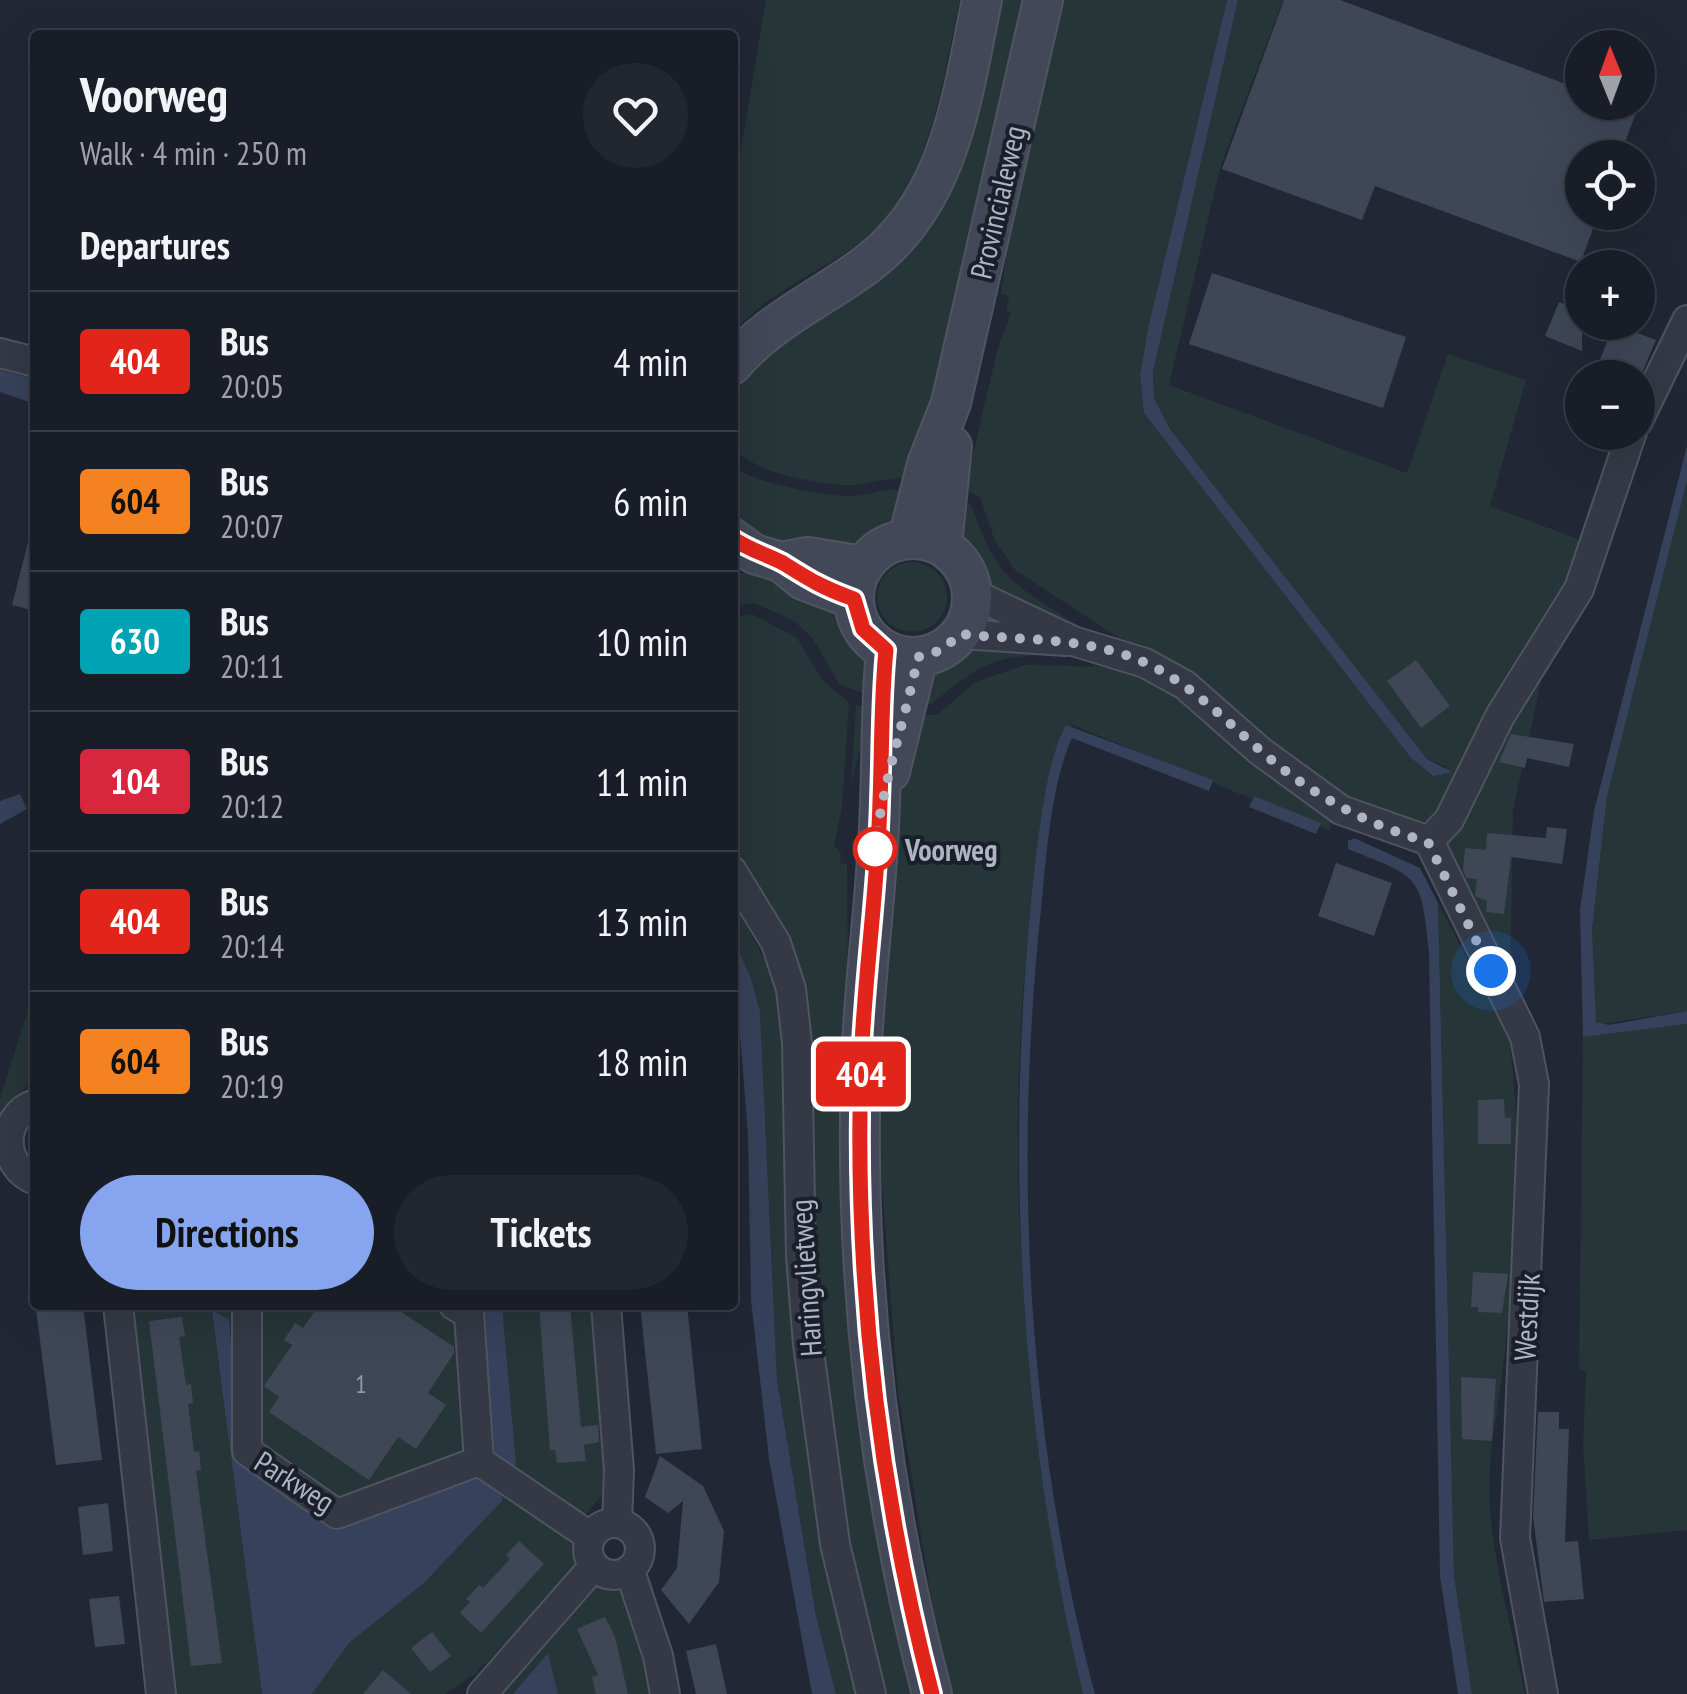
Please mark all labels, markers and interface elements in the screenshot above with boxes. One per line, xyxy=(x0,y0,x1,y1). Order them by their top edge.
north arrow xyxy=(1565,30,1655,120)
map controls xyxy=(1565,30,1655,450)
text: Voorweg xyxy=(80,63,228,125)
button: heart xyxy=(583,63,688,168)
street label: Provincialeweg xyxy=(960,122,1034,282)
text: Walk · 4 min · 250 m xyxy=(80,132,307,174)
button: locate xyxy=(1565,140,1655,230)
text: Departures xyxy=(80,220,230,269)
button: + xyxy=(1565,250,1655,340)
text: Bus xyxy=(220,316,269,365)
text: 4 min xyxy=(613,337,688,386)
text: 404 xyxy=(110,338,160,384)
button: − xyxy=(1565,360,1655,450)
text: 20:05 xyxy=(220,365,284,407)
text: Bus xyxy=(220,456,269,505)
text: 6 min xyxy=(613,477,688,526)
text: 604 xyxy=(110,478,160,524)
text: 20:07 xyxy=(220,505,284,547)
text: Bus xyxy=(220,596,269,645)
text: 10 min xyxy=(596,617,688,666)
text: 630 xyxy=(110,618,160,664)
text: 20:11 xyxy=(220,645,284,687)
text: Bus xyxy=(220,736,269,785)
text: 11 min xyxy=(596,757,688,806)
text: 104 xyxy=(110,758,160,804)
text: 20:12 xyxy=(220,785,284,827)
marker: Voorweg xyxy=(854,828,896,870)
place label: Voorweg xyxy=(904,830,998,869)
text: Bus xyxy=(220,876,269,925)
text: 13 min xyxy=(596,897,688,946)
text: 404 xyxy=(110,898,160,944)
text: 20:14 xyxy=(220,925,284,967)
your location xyxy=(1466,946,1516,996)
text: Bus xyxy=(220,1016,269,1065)
text: 18 min xyxy=(596,1037,688,1086)
text: 604 xyxy=(110,1038,160,1084)
line badge: 404 xyxy=(804,1042,918,1106)
text: 404 xyxy=(836,1051,886,1097)
text: 20:19 xyxy=(220,1065,284,1107)
button: Directions xyxy=(80,1175,374,1290)
button: Tickets xyxy=(394,1175,688,1290)
street label: Haringvlietweg xyxy=(780,1198,830,1358)
street label: Westdijk xyxy=(1504,1272,1548,1362)
house number: 1 xyxy=(355,1368,367,1400)
street label: Parkweg xyxy=(248,1441,342,1521)

